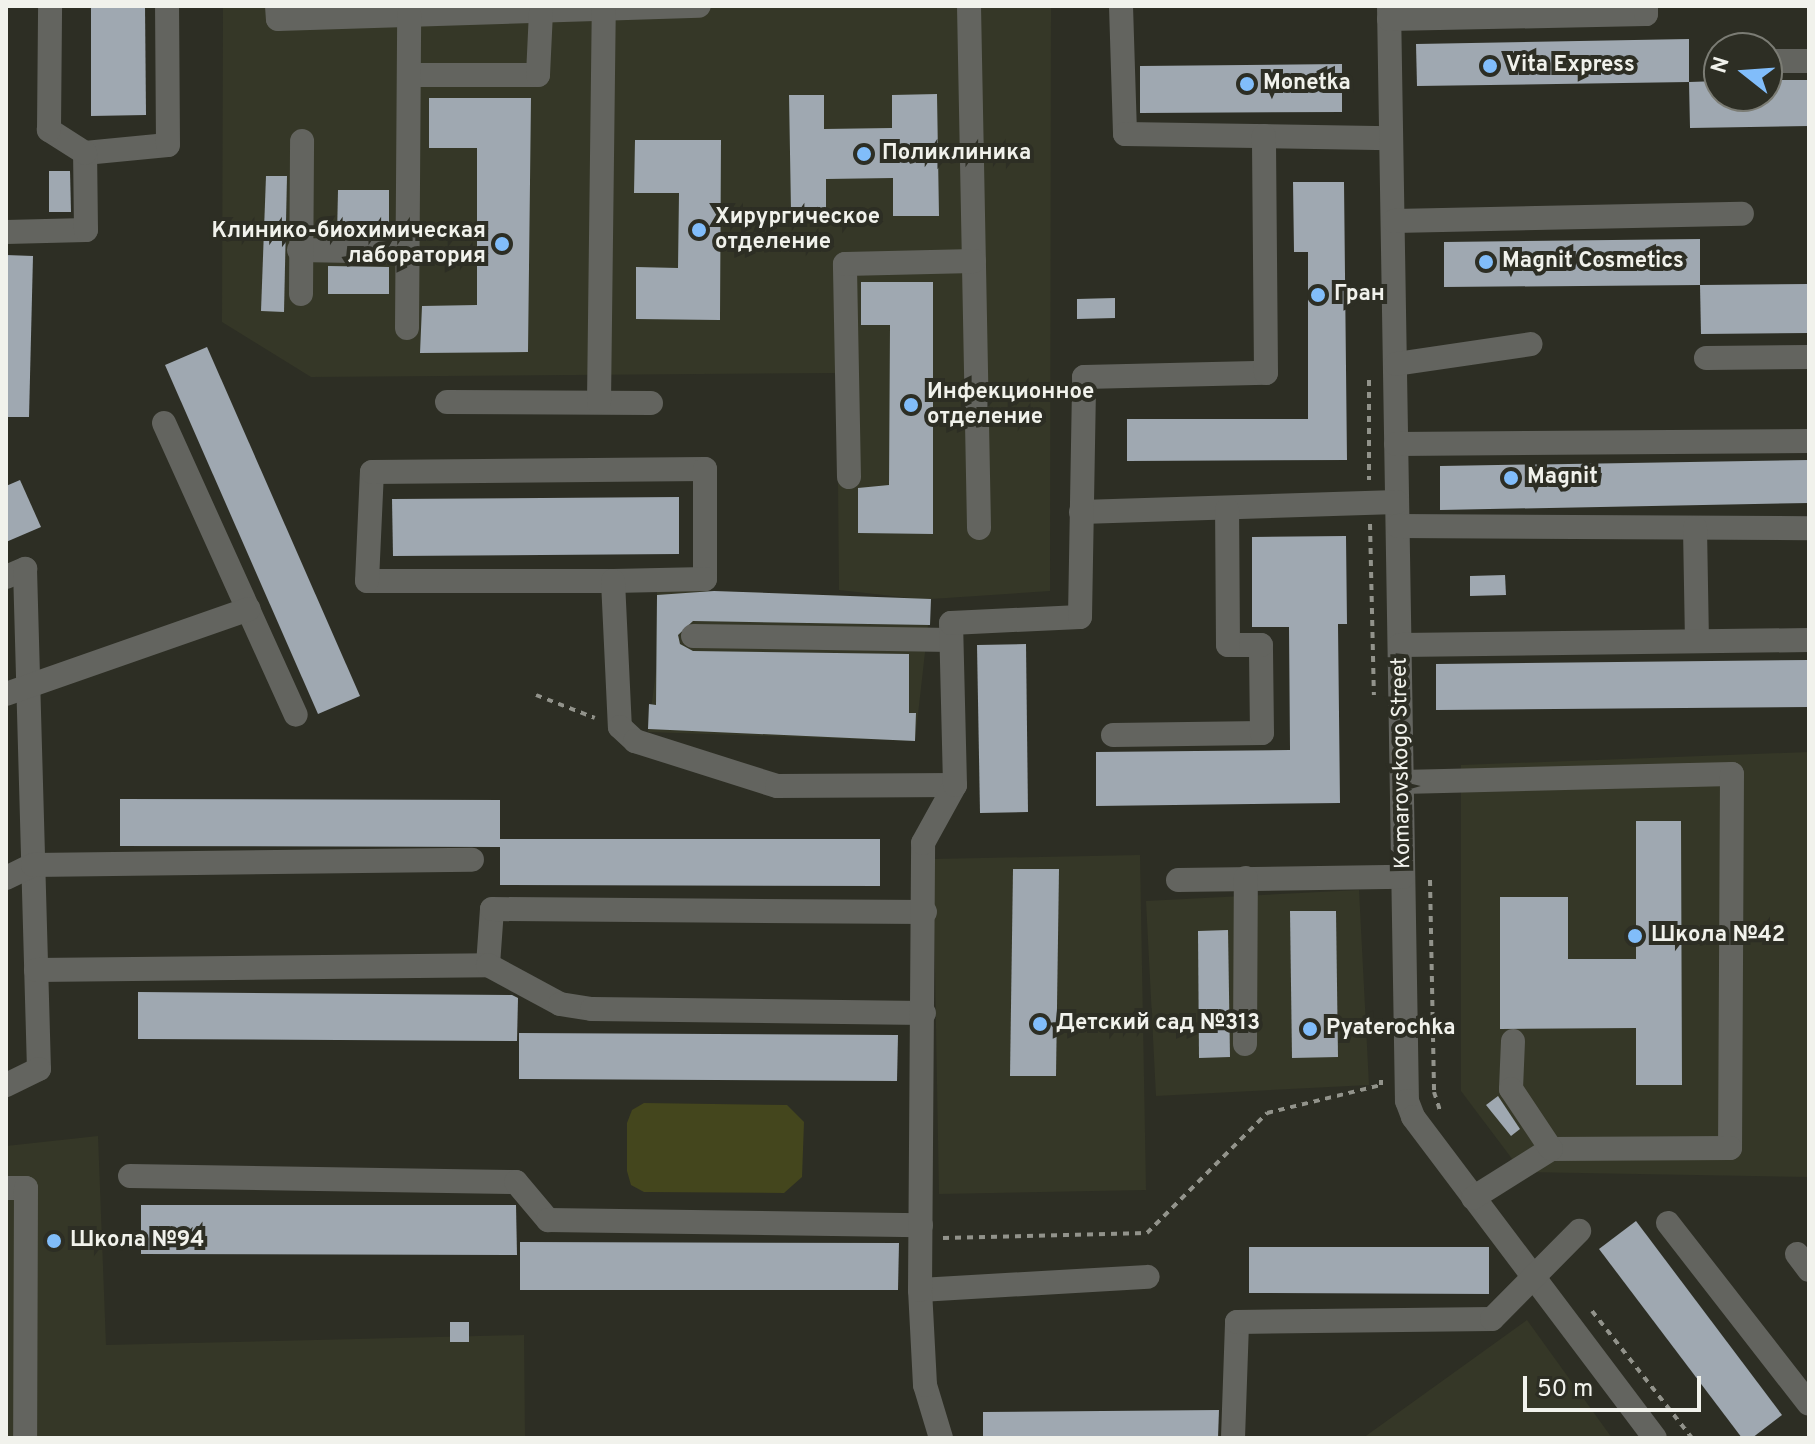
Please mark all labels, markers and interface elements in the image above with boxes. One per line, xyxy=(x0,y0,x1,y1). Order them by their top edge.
north arrow xyxy=(1703,32,1783,112)
place label: Vita Express xyxy=(1506,53,1635,79)
text: N xyxy=(1706,54,1737,77)
marker: Vita Express xyxy=(1481,57,1499,75)
place label: Monetka xyxy=(1263,71,1351,97)
marker: Monetka xyxy=(1238,75,1256,93)
place label: Поликлиника xyxy=(882,141,1031,167)
marker: Поликлиника xyxy=(853,143,875,165)
place label: Хирургическое отделение xyxy=(715,204,880,256)
place label: Клинико-биохимическая лаборатория xyxy=(211,218,486,270)
marker: Хирургическое отделение xyxy=(690,221,708,239)
marker: Клинико-биохимическая лаборатория xyxy=(493,235,511,253)
place label: Magnit Cosmetics xyxy=(1502,249,1684,275)
marker: Magnit Cosmetics xyxy=(1477,253,1495,271)
place label: Гран xyxy=(1334,282,1385,308)
marker: Гран xyxy=(1309,286,1327,304)
place label: Инфекционное отделение xyxy=(927,379,1094,430)
marker: Инфекционное отделение xyxy=(902,396,920,414)
place label: Magnit xyxy=(1527,465,1598,491)
marker: Magnit xyxy=(1502,469,1520,487)
street label: Komarovskogo Street xyxy=(1387,657,1417,869)
place label: Школа №42 xyxy=(1651,923,1785,949)
marker: Школа №42 xyxy=(1626,927,1644,945)
place label: Детский сад №313 xyxy=(1056,1011,1260,1037)
marker: Детский сад №313 xyxy=(1031,1015,1049,1033)
place label: Pyaterochka xyxy=(1326,1016,1456,1042)
marker: Pyaterochka xyxy=(1301,1020,1319,1038)
place label: Школа №94 xyxy=(70,1228,204,1254)
marker: Школа №94 xyxy=(45,1232,63,1250)
scale bar xyxy=(1527,1360,1705,1410)
text: 50 m xyxy=(1537,1375,1593,1405)

